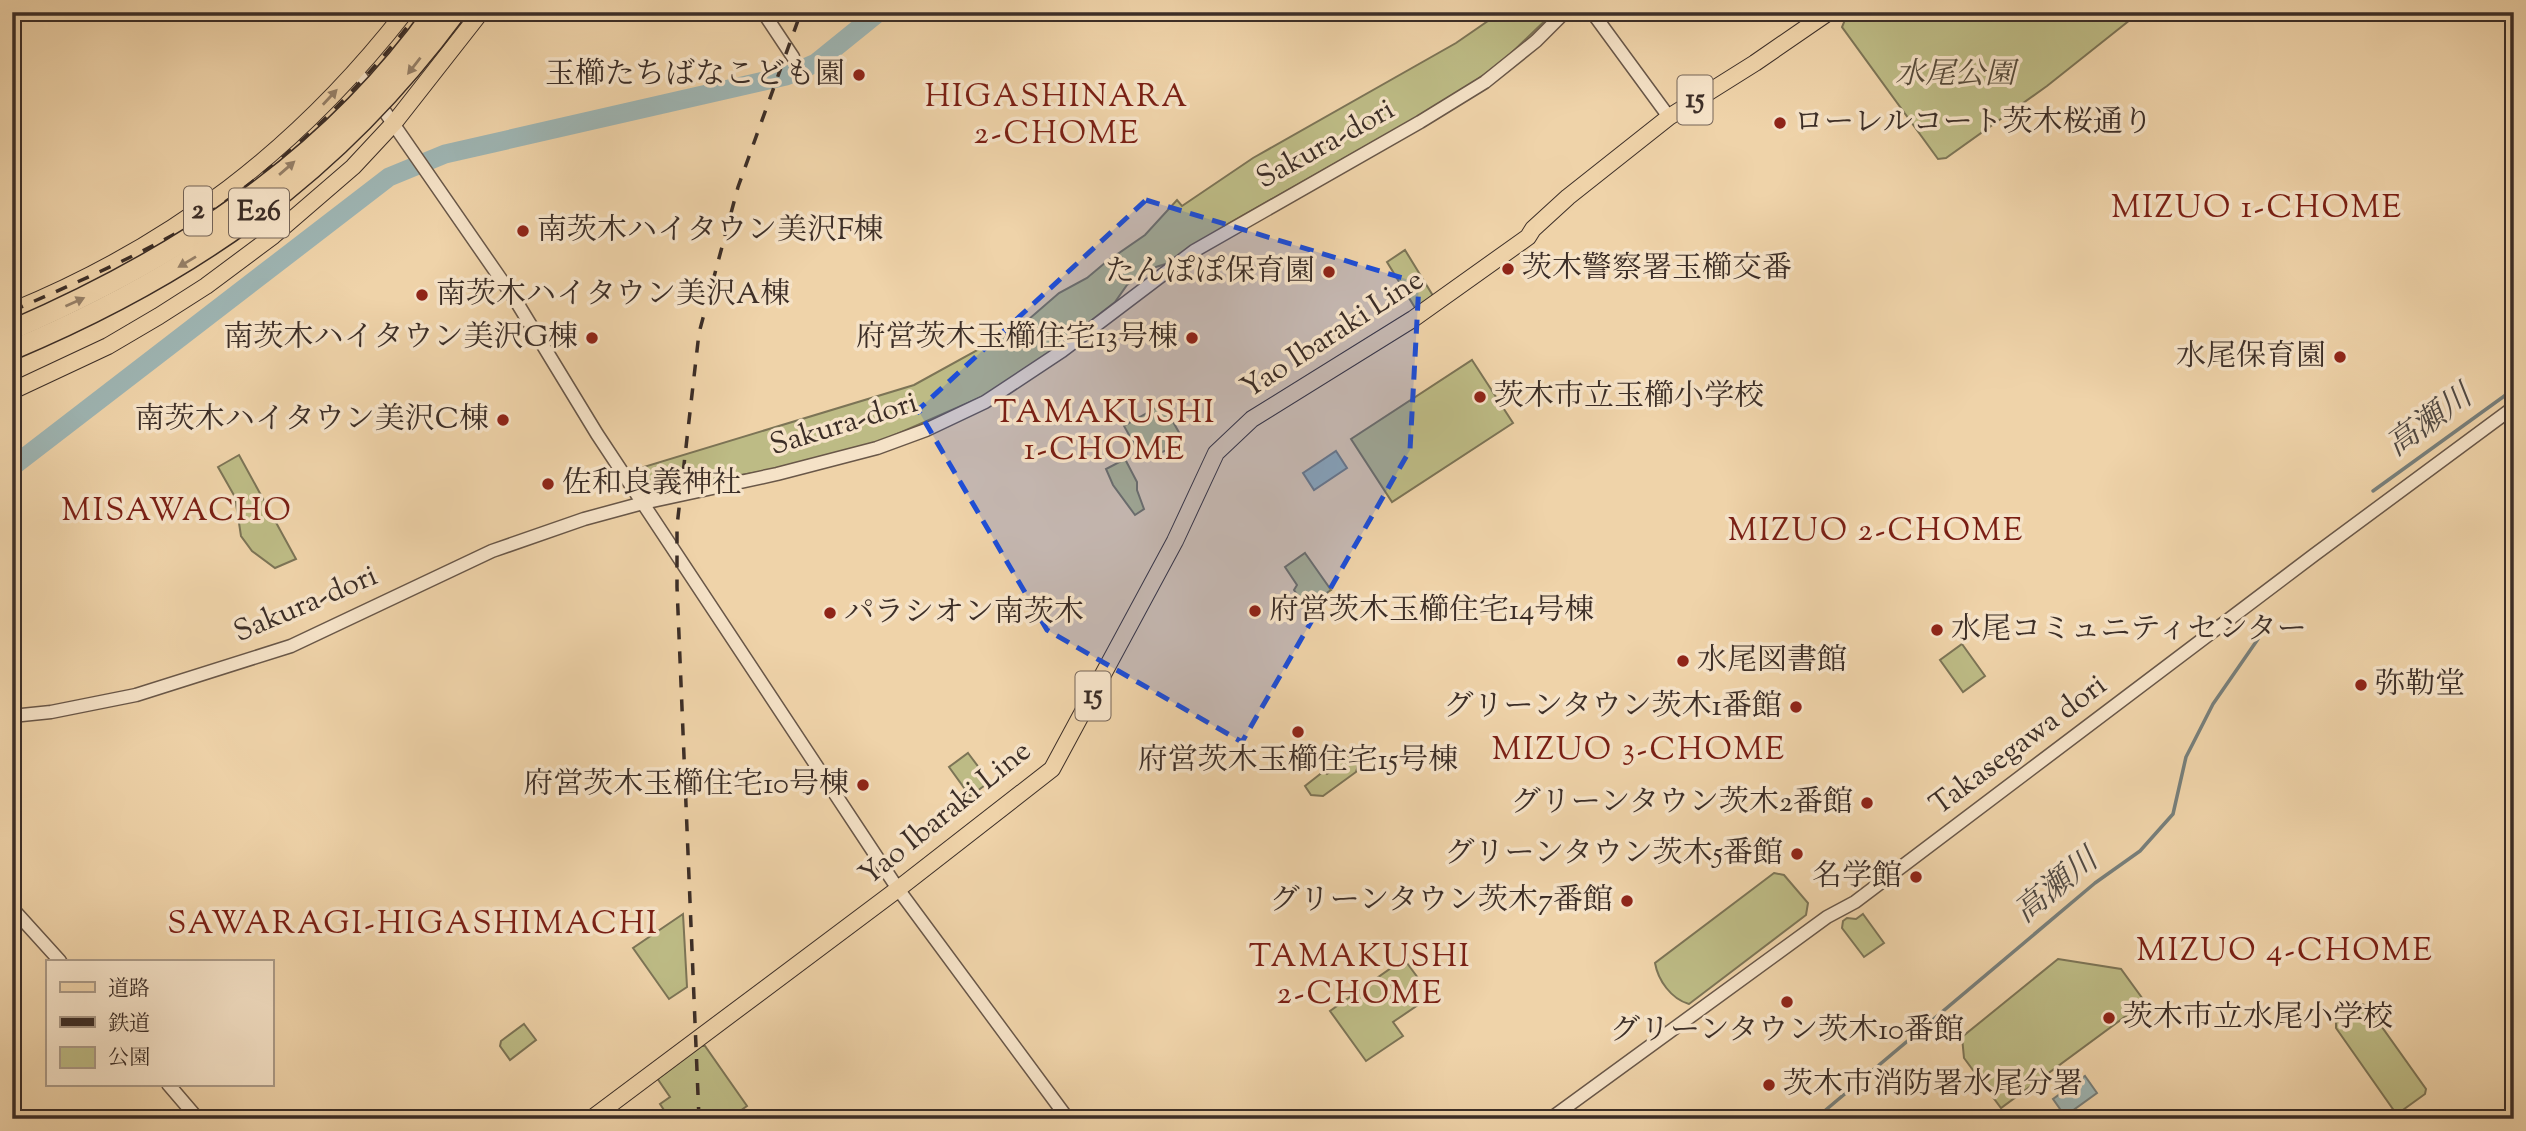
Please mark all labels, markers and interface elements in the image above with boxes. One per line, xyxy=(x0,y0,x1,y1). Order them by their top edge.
place label: 玉櫛たちばなこども園 xyxy=(545,54,845,97)
park label: 水尾公園 xyxy=(1895,54,2020,97)
one-way arrow xyxy=(407,58,422,75)
marker: 玉櫛たちばなこども園 xyxy=(851,67,867,83)
district label: HIGASHINARA 2-CHOME xyxy=(925,75,1189,158)
road number: 15 xyxy=(1678,76,1712,124)
one-way arrow xyxy=(322,89,338,106)
street label: Sakura-dori xyxy=(1249,89,1403,201)
place label: ローレルコート茨木桜通り xyxy=(1794,102,2153,145)
marker: ローレルコート茨木桜通り xyxy=(1772,115,1788,131)
one-way arrow xyxy=(278,160,296,176)
road number: 2 xyxy=(184,186,212,235)
district label: MIZUO 1-CHOME xyxy=(2111,186,2403,232)
road number: E26 xyxy=(229,188,289,238)
place label: 南茨木ハイタウン美沢F棟 xyxy=(537,210,884,253)
marker: 南茨木ハイタウン美沢F棟 xyxy=(515,223,531,239)
place label: 茨木警察署玉櫛交番 xyxy=(1522,248,1792,291)
place label: たんぽぽ保育園 xyxy=(1105,251,1315,294)
one-way arrow xyxy=(178,256,197,268)
street label: Yao Ibaraki Line xyxy=(1233,260,1433,410)
marker: 茨木警察署玉櫛交番 xyxy=(1500,261,1516,277)
marker: たんぽぽ保育園 xyxy=(1321,264,1337,280)
place label: 南茨木ハイタウン美沢A棟 xyxy=(436,274,790,317)
marker: 南茨木ハイタウン美沢A棟 xyxy=(414,287,430,303)
one-way arrow xyxy=(64,296,85,307)
place label: 南茨木ハイタウン美沢G棟 xyxy=(223,317,578,360)
place label: 府営茨木玉櫛住宅13号棟 xyxy=(856,317,1178,360)
marker: 南茨木ハイタウン美沢G棟 xyxy=(584,330,600,346)
marker: 府営茨木玉櫛住宅13号棟 xyxy=(1184,330,1200,346)
place label: 水尾保育園 xyxy=(2176,336,2326,379)
marker: 水尾保育園 xyxy=(2332,349,2348,365)
water label: 高瀬川 xyxy=(2378,373,2485,469)
place label: 茨木市立玉櫛小学校 xyxy=(1494,376,1764,419)
street label: Sakura-dori xyxy=(765,382,923,468)
marker: 茨木市立玉櫛小学校 xyxy=(1472,389,1488,405)
district label: TAMAKUSHI 1-CHOME xyxy=(994,391,1216,474)
place label: 南茨木ハイタウン美沢C棟 xyxy=(135,399,489,442)
marker: 南茨木ハイタウン美沢C棟 xyxy=(495,412,511,428)
place label: 佐和良義神社 xyxy=(562,463,742,506)
marker: 佐和良義神社 xyxy=(540,476,556,492)
district label: MISAWACHO xyxy=(61,489,293,535)
district label: MIZUO 2-CHOME xyxy=(1728,509,2024,555)
street label: Sakura-dori xyxy=(227,555,385,655)
place label: 府営茨木玉櫛住宅14号棟 xyxy=(1269,590,1594,633)
place label: パラシオン南茨木 xyxy=(844,592,1084,635)
marker: 府営茨木玉櫛住宅14号棟 xyxy=(1247,603,1263,619)
marker: パラシオン南茨木 xyxy=(822,605,838,621)
place label: 水尾コミュニティセンター xyxy=(1951,609,2307,652)
marker: 水尾コミュニティセンター xyxy=(1929,622,1945,638)
place label: 水尾図書館 xyxy=(1697,640,1847,683)
marker: 水尾図書館 xyxy=(1675,653,1691,669)
place label: 弥勒堂 xyxy=(2375,664,2465,707)
street label: Takasegawa dori xyxy=(1921,665,2117,827)
road number: 15 xyxy=(1076,672,1110,720)
marker: 弥勒堂 xyxy=(2353,677,2369,693)
place label: グリーンタウン茨木1番館 xyxy=(1444,686,1782,729)
marker: グリーンタウン茨木1番館 xyxy=(1788,699,1804,715)
marker: 府営茨木玉櫛住宅15号棟 xyxy=(1290,724,1306,740)
district label: MIZUO 3-CHOME xyxy=(1492,728,1786,774)
street label: Yao Ibaraki Line xyxy=(851,731,1041,897)
place label: 府営茨木玉櫛住宅15号棟 xyxy=(1138,740,1458,783)
place label: 府営茨木玉櫛住宅10号棟 xyxy=(523,764,849,807)
marker: 府営茨木玉櫛住宅10号棟 xyxy=(855,777,871,793)
place label: グリーンタウン茨木2番館 xyxy=(1511,782,1853,825)
marker: グリーンタウン茨木2番館 xyxy=(1859,795,1875,811)
place label: グリーンタウン茨木5番館 xyxy=(1445,833,1783,876)
water label: 高瀬川 xyxy=(2005,837,2111,935)
marker: グリーンタウン茨木5番館 xyxy=(1789,846,1805,862)
place label: 名学館 xyxy=(1812,856,1902,899)
marker: 名学館 xyxy=(1908,869,1924,885)
place label: グリーンタウン茨木7番館 xyxy=(1270,880,1613,923)
marker: グリーンタウン茨木7番館 xyxy=(1619,893,1635,909)
district label: SAWARAGI-HIGASHIMACHI xyxy=(167,902,659,948)
district label: MIZUO 4-CHOME xyxy=(2136,929,2434,975)
district label: TAMAKUSHI 2-CHOME xyxy=(1249,935,1471,1018)
legend xyxy=(46,960,273,1086)
text: 道路 xyxy=(108,975,150,1005)
marker: グリーンタウン茨木10番館 xyxy=(1779,994,1795,1010)
place label: 茨木市立水尾小学校 xyxy=(2123,997,2393,1040)
text: 鉄道 xyxy=(108,1010,150,1040)
place label: グリーンタウン茨木10番館 xyxy=(1610,1010,1964,1053)
marker: 茨木市立水尾小学校 xyxy=(2101,1010,2117,1026)
text: 公園 xyxy=(108,1044,150,1074)
place label: 茨木市消防署水尾分署 xyxy=(1783,1064,2083,1107)
marker: 茨木市消防署水尾分署 xyxy=(1761,1077,1777,1093)

